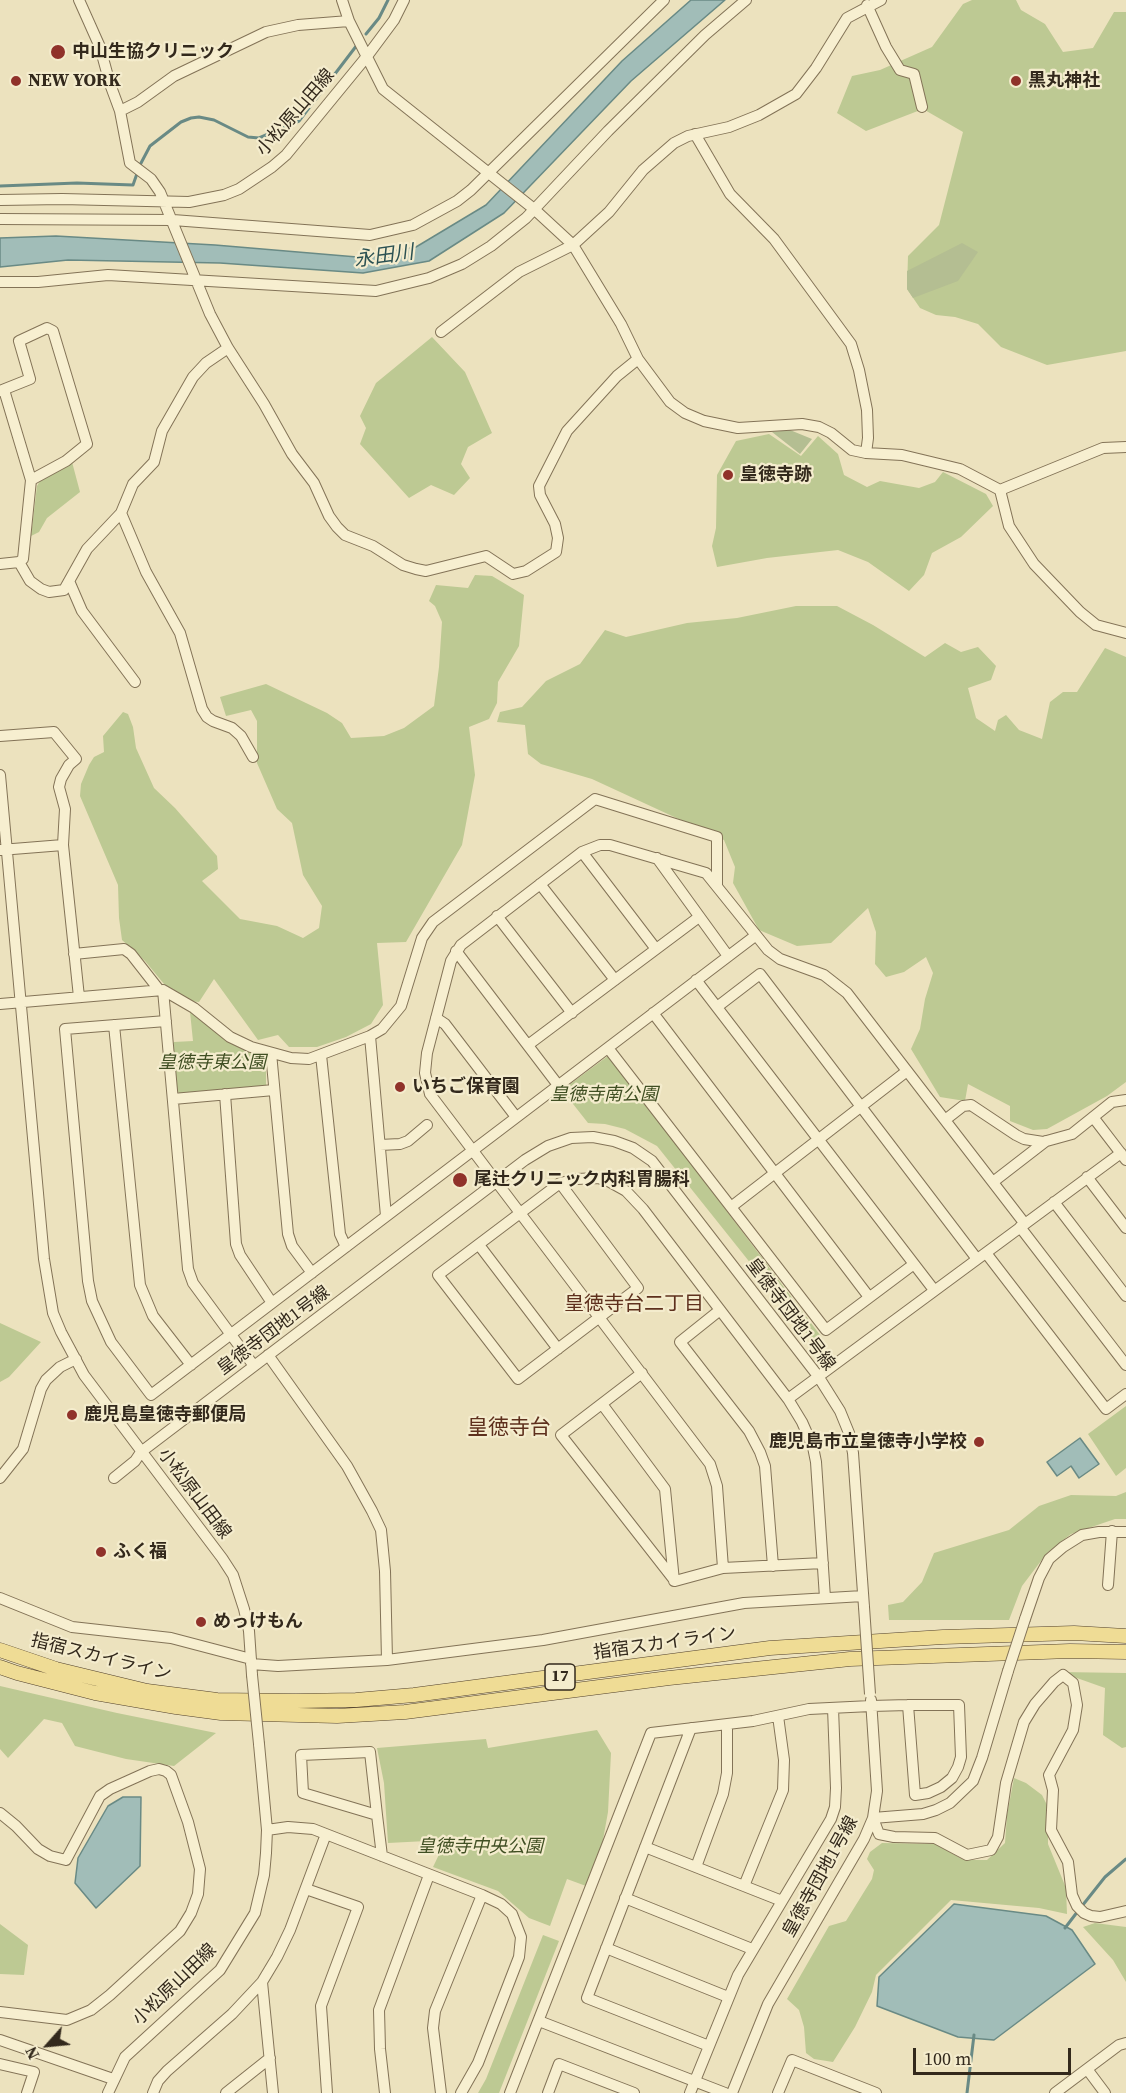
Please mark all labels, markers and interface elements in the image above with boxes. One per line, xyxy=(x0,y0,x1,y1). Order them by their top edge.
place label: 中山生協クリニック xyxy=(72,41,234,63)
marker: 中山生協クリニック xyxy=(49,43,67,61)
street label: 小松原山田線 xyxy=(252,65,340,161)
place label: NEW YORK xyxy=(28,70,121,92)
place label: 黒丸神社 xyxy=(1028,70,1100,92)
marker: NEW YORK xyxy=(9,74,23,88)
marker: 黒丸神社 xyxy=(1009,74,1023,88)
water label: 永田川 xyxy=(353,241,415,273)
place label: 皇徳寺跡 xyxy=(740,464,812,486)
marker: 皇徳寺跡 xyxy=(721,468,735,482)
park label: 皇徳寺東公園 xyxy=(158,1052,266,1074)
place label: いちご保育園 xyxy=(412,1076,520,1098)
marker: いちご保育園 xyxy=(393,1080,407,1094)
park label: 皇徳寺南公園 xyxy=(550,1084,658,1106)
place label: 尾辻クリニック内科胃腸科 xyxy=(474,1169,690,1191)
marker: 尾辻クリニック内科胃腸科 xyxy=(451,1171,469,1189)
street label: 皇徳寺団地1号線 xyxy=(741,1255,839,1375)
street label: 皇徳寺団地1号線 xyxy=(214,1282,334,1380)
district label: 皇徳寺台二丁目 xyxy=(564,1293,704,1317)
place label: 鹿児島皇徳寺郵便局 xyxy=(84,1404,246,1426)
marker: 鹿児島皇徳寺郵便局 xyxy=(65,1408,79,1422)
district label: 皇徳寺台 xyxy=(467,1416,551,1442)
place label: 鹿児島市立皇徳寺小学校 xyxy=(769,1431,967,1453)
marker: 鹿児島市立皇徳寺小学校 xyxy=(972,1435,986,1449)
street label: 小松原山田線 xyxy=(153,1444,235,1544)
place label: ふく福 xyxy=(113,1541,167,1563)
marker: ふく福 xyxy=(94,1545,108,1559)
place label: めっけもん xyxy=(213,1611,303,1633)
marker: めっけもん xyxy=(194,1615,208,1629)
street label: 指宿スカイライン xyxy=(592,1623,738,1665)
street label: 指宿スカイライン xyxy=(29,1630,173,1686)
road number: 17 xyxy=(545,1664,575,1690)
street label: 皇徳寺団地1号線 xyxy=(779,1813,863,1941)
park label: 皇徳寺中央公園 xyxy=(417,1836,543,1858)
street label: 小松原山田線 xyxy=(129,1940,221,2030)
north arrow xyxy=(18,2015,78,2075)
scale bar xyxy=(916,2036,1074,2074)
text: N xyxy=(20,2043,44,2063)
text: 100 m xyxy=(924,2046,971,2071)

